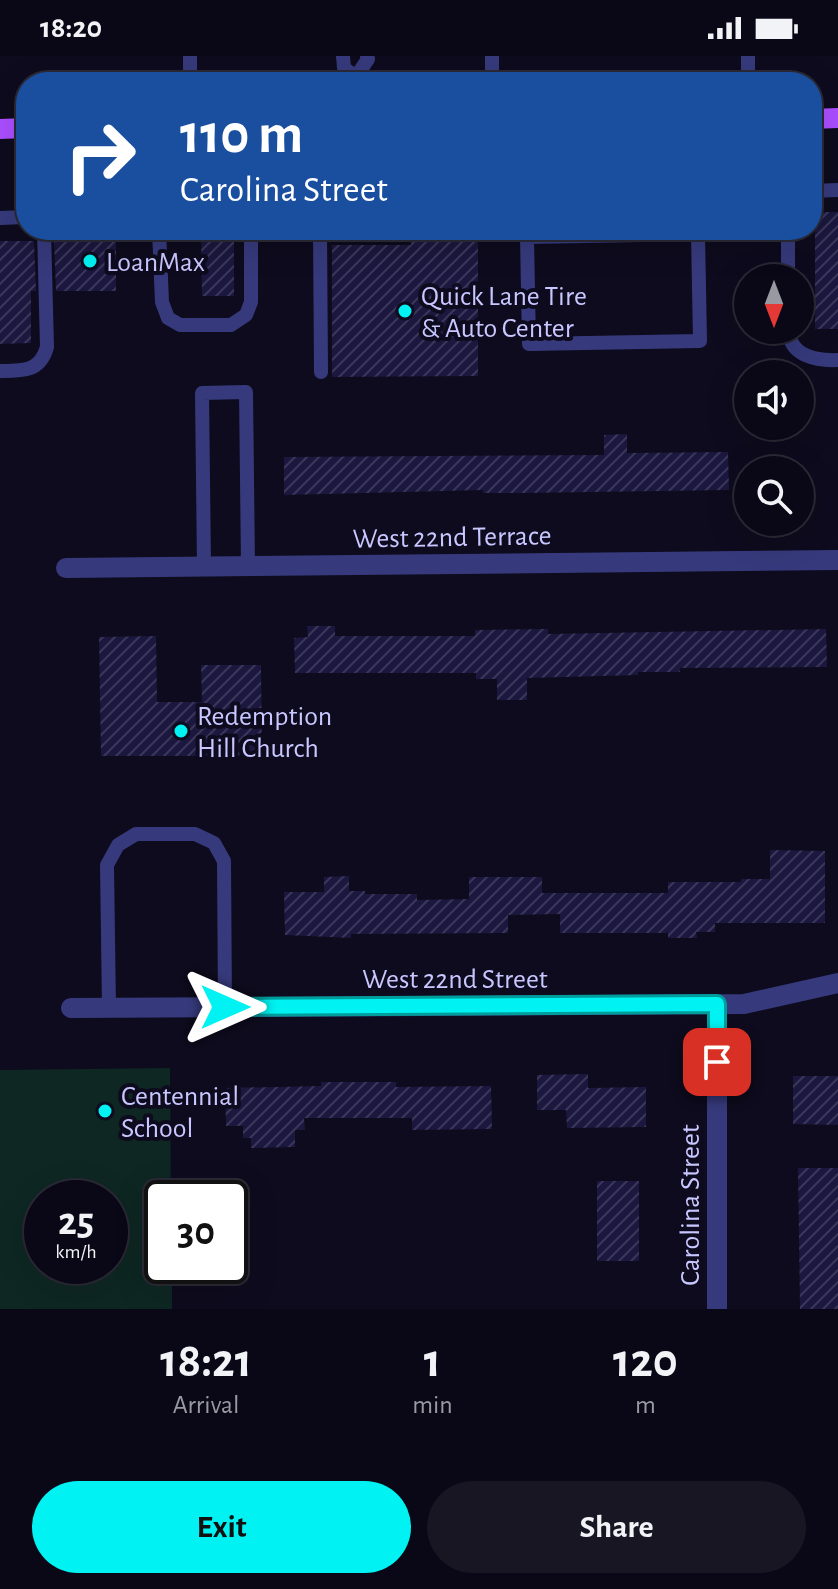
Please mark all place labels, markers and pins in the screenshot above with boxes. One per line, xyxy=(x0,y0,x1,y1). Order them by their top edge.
place label: LoanMax xyxy=(106,249,205,277)
marker: LoanMax xyxy=(81,252,99,270)
place label: Quick Lane Tire & Auto Center xyxy=(421,283,587,343)
marker: Quick Lane Tire & Auto Center xyxy=(396,302,414,320)
place label: Redemption Hill Church xyxy=(197,703,332,763)
marker: Redemption Hill Church xyxy=(172,722,190,740)
pin xyxy=(683,1028,751,1096)
place label: Centennial School xyxy=(121,1083,239,1143)
marker: Centennial School xyxy=(96,1102,114,1120)

